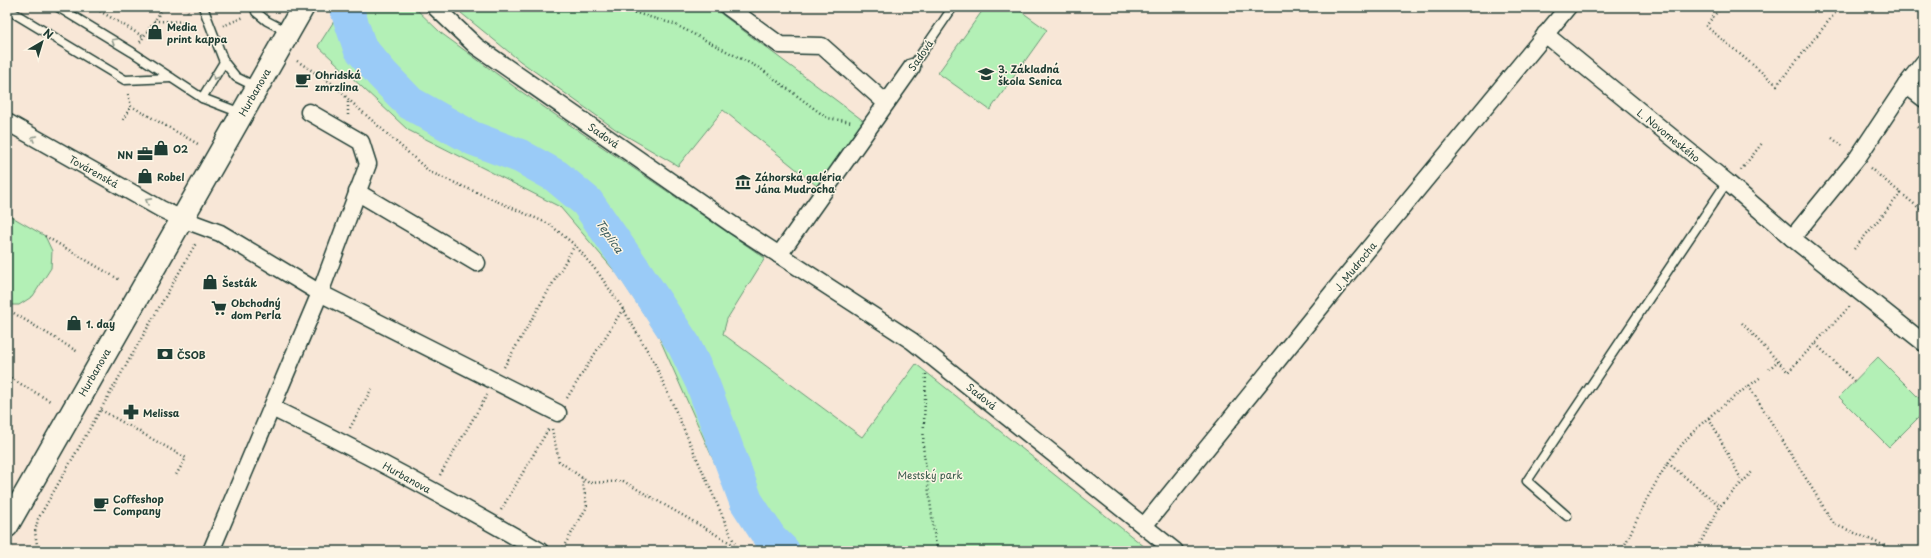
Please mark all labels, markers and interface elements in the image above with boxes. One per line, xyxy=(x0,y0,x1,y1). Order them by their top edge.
place label: Media print kappa xyxy=(167,19,227,46)
north arrow xyxy=(22,22,62,62)
shop icon: Media print kappa xyxy=(146,23,164,41)
text: N xyxy=(40,24,57,43)
street label: Sadová xyxy=(904,36,937,74)
one-way arrow xyxy=(111,39,118,46)
place label: 3. Základná škola Senica xyxy=(998,61,1062,88)
street label: Hurbanova xyxy=(234,65,274,119)
school or university icon: 3. Základná škola Senica xyxy=(977,65,995,83)
place label: Ohridská zmrzlina xyxy=(315,67,361,94)
cafe icon: Ohridská zmrzlina xyxy=(294,71,312,89)
one-way arrow xyxy=(212,73,220,80)
street label: L. Novomeského xyxy=(1634,105,1704,165)
street label: Sadová xyxy=(585,119,623,152)
one-way arrow xyxy=(31,135,38,142)
shop icon: O2 xyxy=(152,139,170,157)
place label: O2 xyxy=(173,141,188,156)
office icon: NN xyxy=(136,145,154,163)
place label: NN xyxy=(117,147,133,162)
street label: Továrenská xyxy=(66,151,122,191)
shop icon: Robel xyxy=(136,167,154,185)
place label: Robel xyxy=(157,169,184,184)
place label: Záhorská galéria Jána Mudrocha xyxy=(755,169,842,196)
museum icon: Záhorská galéria Jána Mudrocha xyxy=(734,173,752,191)
one-way arrow xyxy=(144,199,152,206)
water label: Teplica xyxy=(592,216,628,257)
street label: J. Mudrocha xyxy=(1331,238,1380,294)
shop icon: Šesták xyxy=(201,273,219,291)
place label: Šesták xyxy=(222,275,257,290)
place label: Obchodný dom Perla xyxy=(231,295,281,322)
supermarket icon: Obchodný dom Perla xyxy=(210,299,228,317)
shop icon: 1. day xyxy=(65,314,83,332)
place label: 1. day xyxy=(86,316,115,331)
street label: Hurbanova xyxy=(74,345,114,399)
bank icon: ČSOB xyxy=(156,345,174,363)
place label: ČSOB xyxy=(177,347,206,362)
street label: Sadová xyxy=(964,379,1001,413)
pharmacy icon: Melissa xyxy=(122,403,140,421)
place label: Melissa xyxy=(143,405,180,420)
street label: Hurbanova xyxy=(380,458,435,497)
park label: Mestský park xyxy=(897,467,963,483)
place label: Coffeshop Company xyxy=(113,491,164,518)
cafe icon: Coffeshop Company xyxy=(92,495,110,513)

